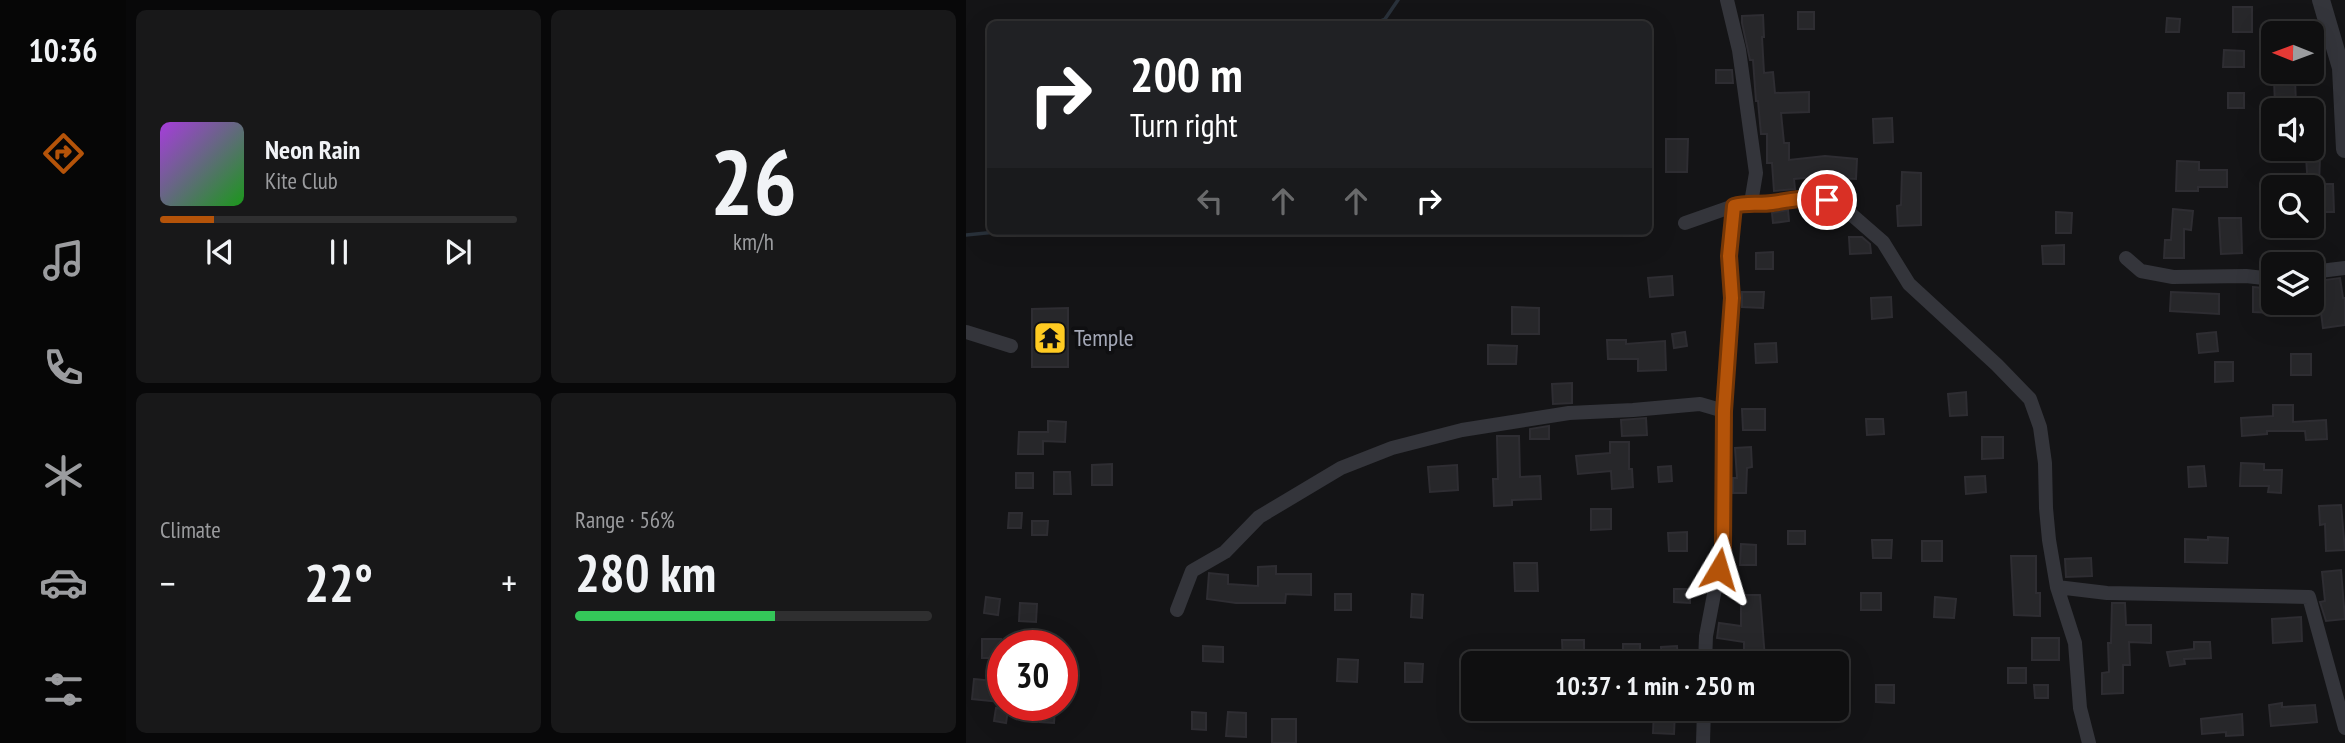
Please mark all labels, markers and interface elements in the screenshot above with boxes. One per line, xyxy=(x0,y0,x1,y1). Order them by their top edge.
north arrow xyxy=(2261,21,2324,84)
map controls xyxy=(2261,21,2324,315)
text: 10:36 xyxy=(28,29,98,71)
text: 200 m xyxy=(1130,42,1243,106)
icon: right xyxy=(1015,49,1106,140)
button: sound xyxy=(2261,98,2324,161)
text: Turn right xyxy=(1130,104,1238,146)
text: 26 xyxy=(710,122,797,240)
icon: directions xyxy=(39,129,88,178)
text: Neon Rain xyxy=(265,133,360,166)
text: Kite Club xyxy=(265,166,338,195)
pin xyxy=(1797,170,1857,230)
button: search xyxy=(2261,175,2324,238)
icon: arrive xyxy=(1808,181,1846,219)
icon: left xyxy=(1191,182,1229,220)
icon: ahead xyxy=(1264,182,1302,220)
icon: ahead xyxy=(1337,182,1375,220)
icon: right xyxy=(1410,182,1448,220)
text: km/h xyxy=(733,227,774,256)
icon: previous xyxy=(201,233,239,271)
icon: pause xyxy=(320,233,358,271)
icon: next xyxy=(439,233,477,271)
icon: music xyxy=(39,236,88,285)
button: layers xyxy=(2261,252,2324,315)
temple icon: Temple xyxy=(1031,319,1069,357)
place label: Temple xyxy=(1074,322,1134,353)
icon: phone xyxy=(39,343,88,392)
icon: climate xyxy=(39,451,88,500)
text: Range · 56% xyxy=(575,505,675,534)
text: Climate xyxy=(160,515,221,544)
position arrow xyxy=(1682,532,1756,606)
text: 280 km xyxy=(575,539,716,606)
text: 22° xyxy=(304,549,373,616)
icon: car xyxy=(39,558,88,607)
text: − xyxy=(160,558,176,607)
text: + xyxy=(501,558,517,607)
speed limit sign: 30 xyxy=(987,630,1078,721)
icon: filters xyxy=(39,665,88,714)
text: 10:37 · 1 min · 250 m xyxy=(1555,669,1755,702)

